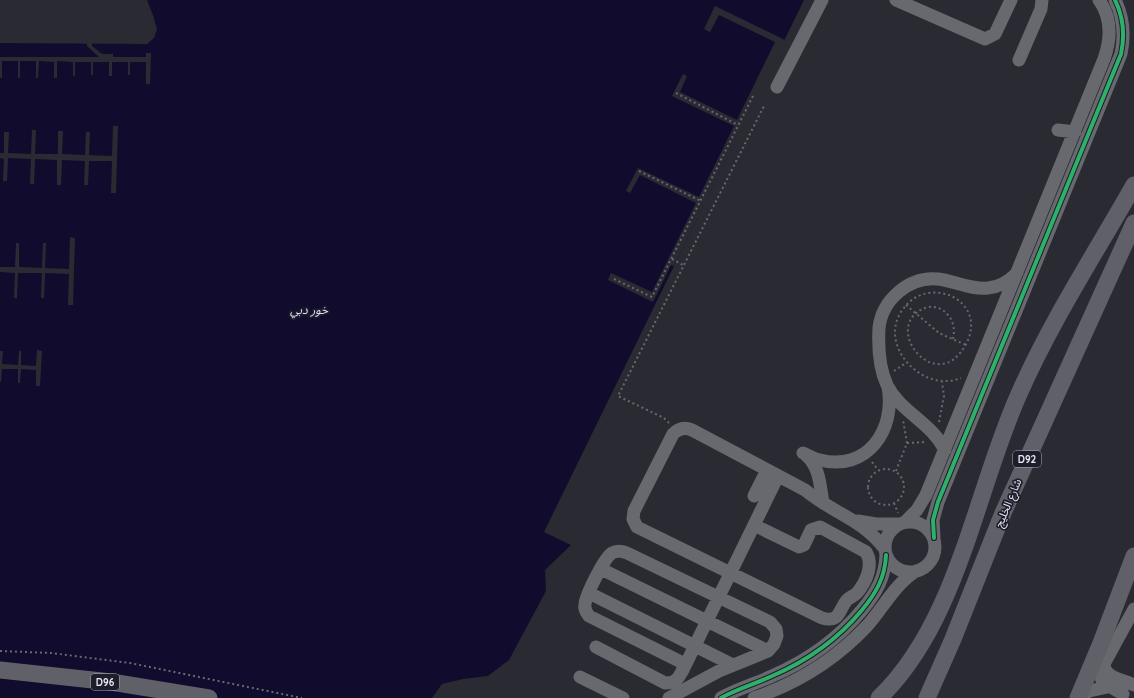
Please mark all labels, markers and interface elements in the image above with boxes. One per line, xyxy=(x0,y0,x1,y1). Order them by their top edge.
water label: خور دبي xyxy=(290,302,329,319)
road number: D92 xyxy=(1013,451,1041,467)
street label: شارع الخليج xyxy=(992,476,1026,530)
road number: D96 xyxy=(91,674,119,690)

